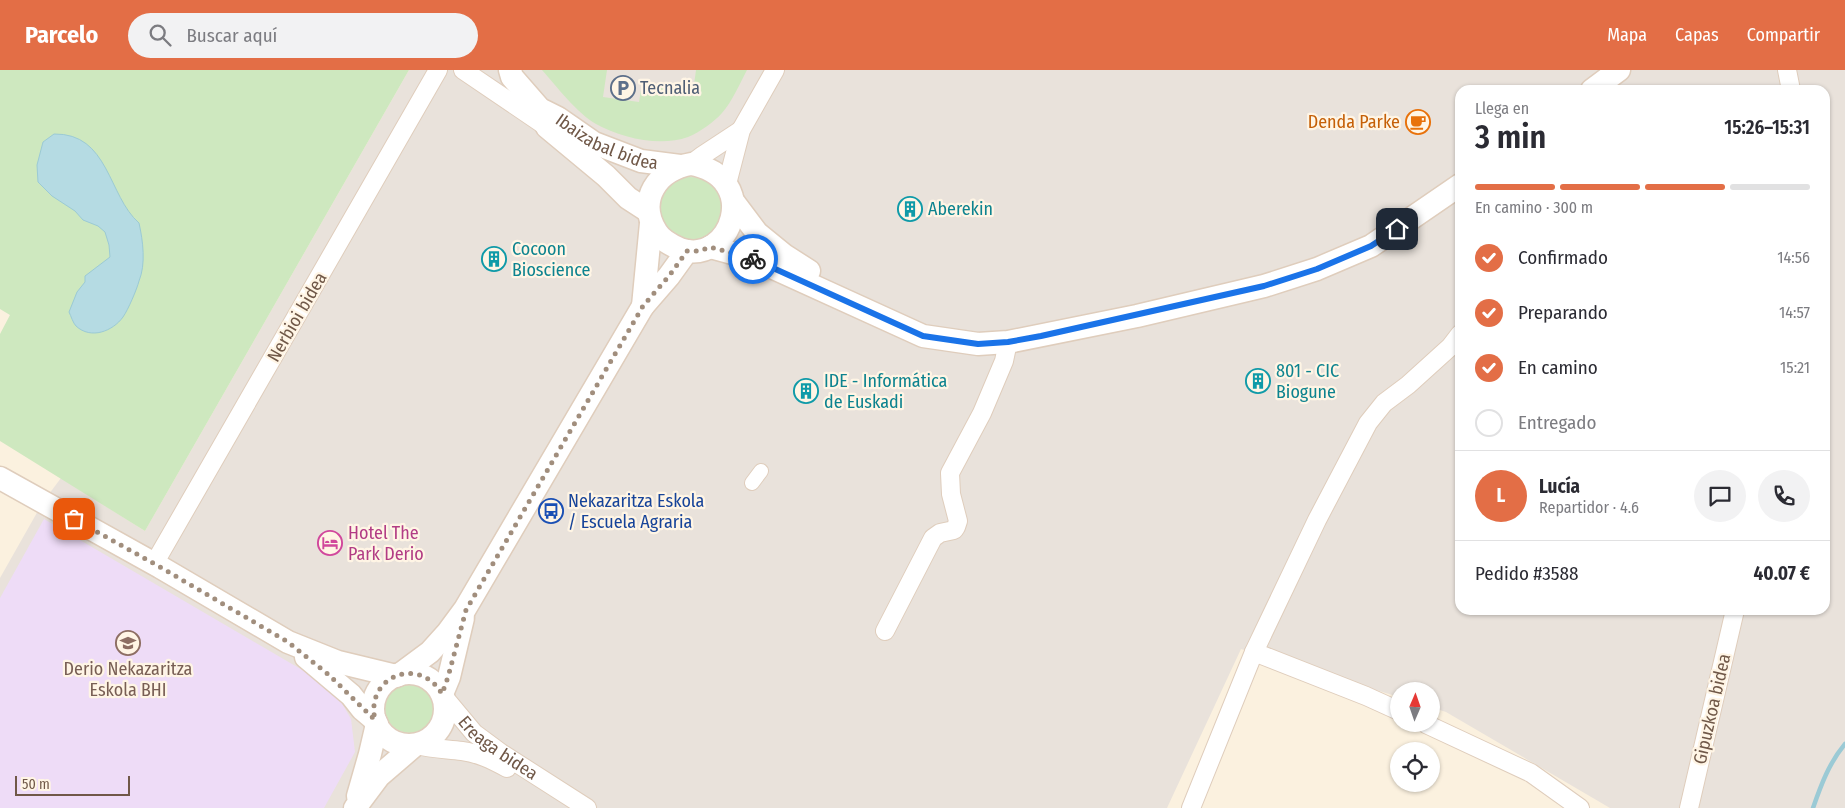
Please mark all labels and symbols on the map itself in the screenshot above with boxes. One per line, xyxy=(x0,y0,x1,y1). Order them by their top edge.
parking icon: Tecnalia xyxy=(610,75,636,101)
place label: Tecnalia xyxy=(640,77,700,99)
street label: Ibaizabal bidea xyxy=(551,109,659,174)
cafe icon: Denda Parke xyxy=(1405,109,1431,135)
place label: Denda Parke xyxy=(1308,111,1400,133)
building icon: Aberekin xyxy=(897,196,923,222)
place label: Aberekin xyxy=(928,198,993,220)
pin xyxy=(1376,208,1418,250)
courier xyxy=(728,234,778,284)
place label: Cocoon Bioscience xyxy=(512,238,591,281)
building icon: Cocoon Bioscience xyxy=(481,246,507,272)
street label: Nerbioi bidea xyxy=(263,268,332,366)
place label: 801 - CIC Biogune xyxy=(1276,360,1339,403)
building icon: 801 - CIC Biogune xyxy=(1245,368,1271,394)
place label: IDE - Informática de Euskadi xyxy=(824,370,948,413)
building icon: IDE - Informática de Euskadi xyxy=(793,378,819,404)
place label: Nekazaritza Eskola / Escuela Agraria xyxy=(568,490,705,533)
pin xyxy=(53,498,95,540)
bus stop icon: Nekazaritza Eskola / Escuela Agraria xyxy=(538,498,564,524)
place label: Hotel The Park Derio xyxy=(348,522,424,565)
hotel icon: Hotel The Park Derio xyxy=(317,530,343,556)
school or university icon: Derio Nekazaritza Eskola BHI xyxy=(115,630,141,656)
street label: Gipuzkoa bidea xyxy=(1689,651,1735,766)
place label: Derio Nekazaritza Eskola BHI xyxy=(64,658,193,701)
north arrow xyxy=(1390,682,1440,732)
street label: Ereaga bidea xyxy=(453,711,542,785)
scale bar xyxy=(15,773,130,796)

